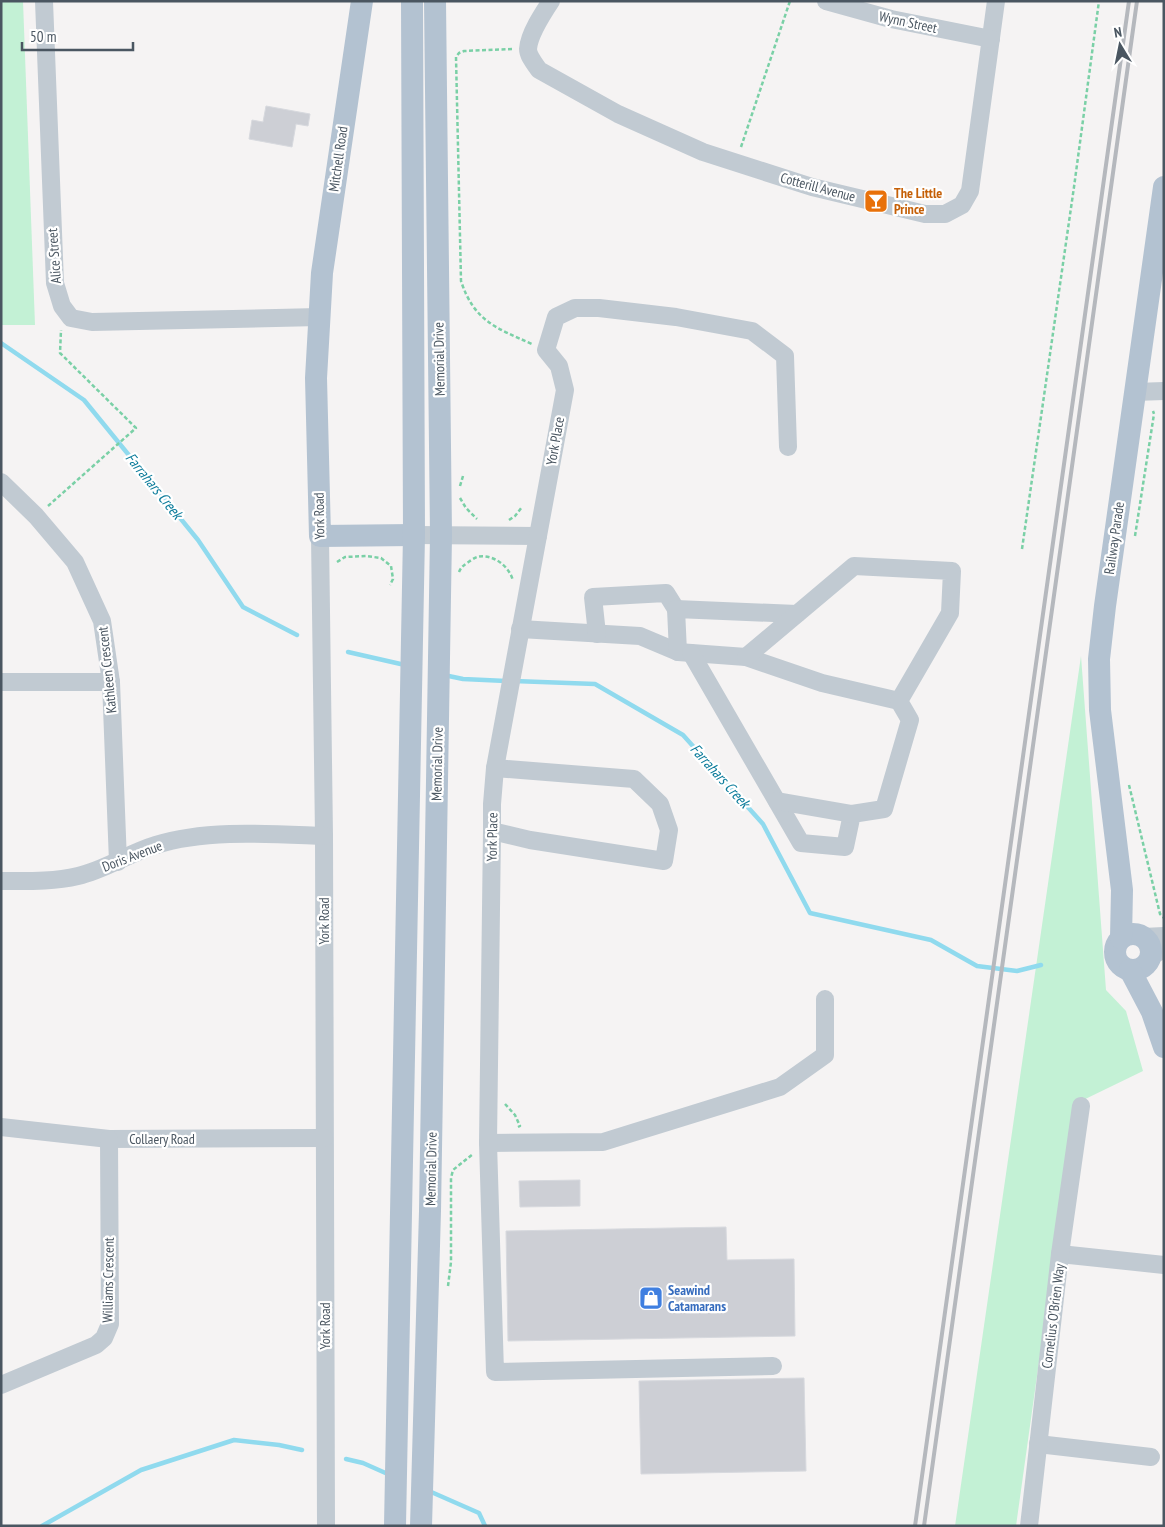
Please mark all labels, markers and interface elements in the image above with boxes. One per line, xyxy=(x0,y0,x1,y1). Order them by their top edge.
street label: Wynn Street xyxy=(877,7,939,37)
scale bar xyxy=(22,20,134,52)
north arrow xyxy=(1095,20,1145,70)
text: N xyxy=(1112,23,1123,42)
text: 50 m xyxy=(30,27,56,46)
street label: Mitchell Road xyxy=(324,125,352,193)
street label: Cotterill Avenue xyxy=(779,168,858,206)
place label: The Little Prince xyxy=(894,184,942,218)
bar icon: The Little Prince xyxy=(863,188,889,214)
street label: Alice Street xyxy=(43,228,65,284)
street label: Memorial Drive xyxy=(429,322,449,396)
street label: York Place xyxy=(542,415,568,467)
water label: Farrahars Creek xyxy=(122,449,188,525)
street label: York Road xyxy=(310,492,328,540)
street label: Railway Parade xyxy=(1100,500,1128,575)
street label: Kathleen Crescent xyxy=(93,626,121,714)
street label: Memorial Drive xyxy=(427,727,447,801)
water label: Farrahars Creek xyxy=(686,739,756,813)
street label: York Place xyxy=(483,812,501,862)
street label: Doris Avenue xyxy=(99,836,165,876)
street label: York Road xyxy=(315,897,333,945)
street label: Collaery Road xyxy=(129,1130,195,1148)
street label: Memorial Drive xyxy=(421,1132,441,1206)
street label: Williams Crescent xyxy=(98,1237,118,1323)
street label: Cornelius O'Brien Way xyxy=(1038,1262,1068,1370)
place label: Seawind Catamarans xyxy=(668,1281,726,1315)
shop icon: Seawind Catamarans xyxy=(638,1285,664,1311)
street label: York Road xyxy=(316,1302,334,1350)

